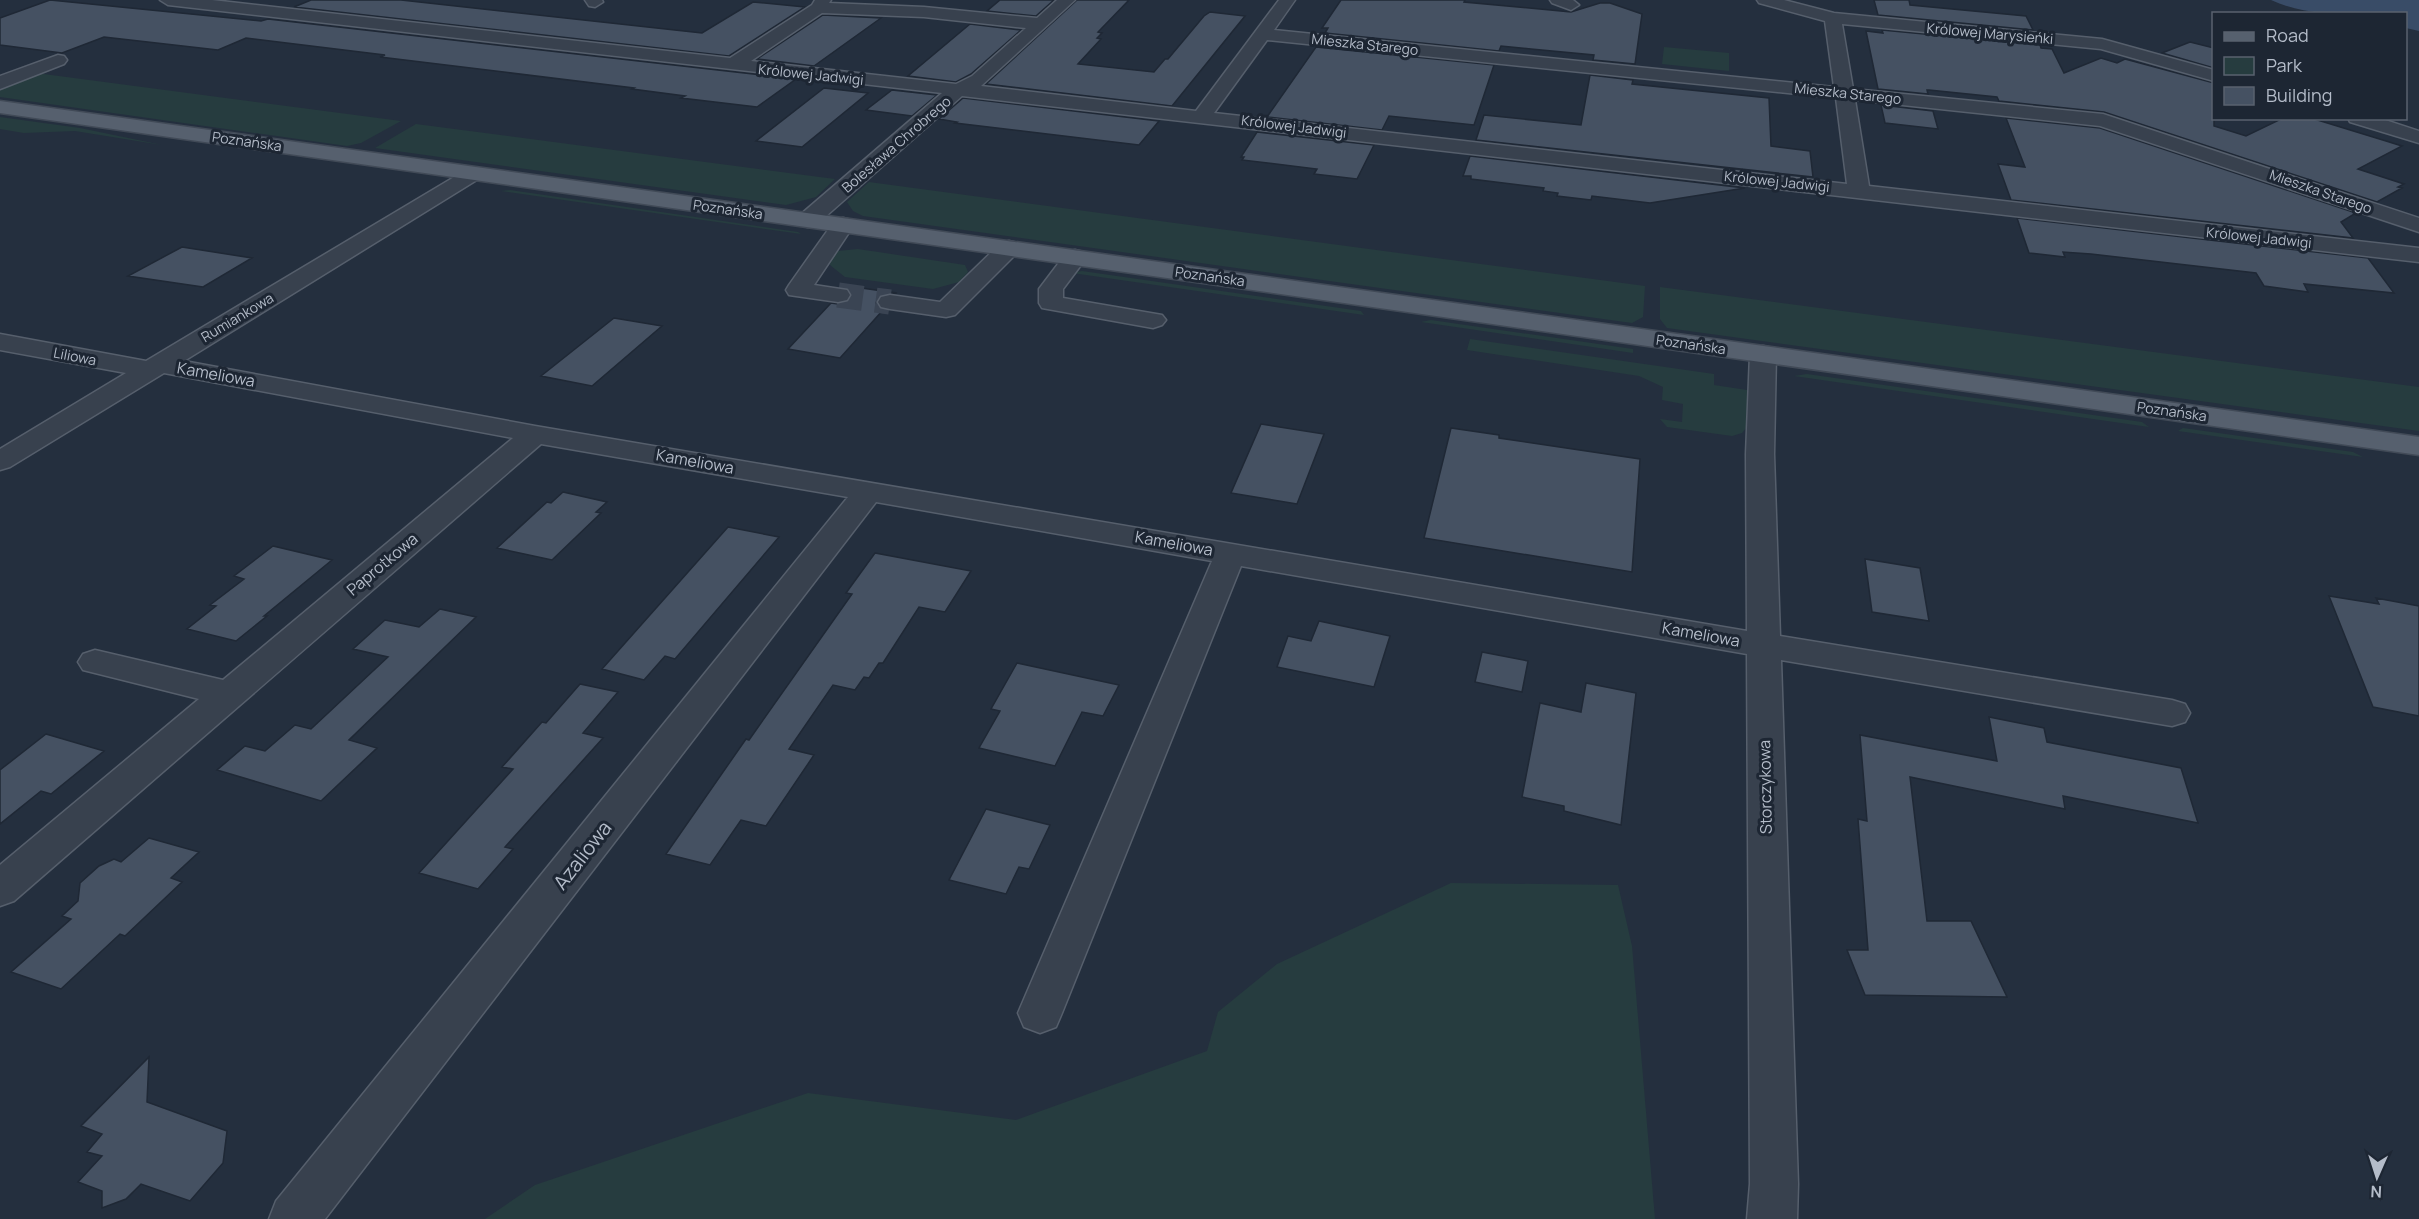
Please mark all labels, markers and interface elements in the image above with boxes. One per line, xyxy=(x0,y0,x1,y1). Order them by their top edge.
legend xyxy=(2212,12,2407,120)
street label: Królowej Marysieńki xyxy=(1926,18,2054,48)
text: Road xyxy=(2266,23,2309,47)
street label: Mieszka Starego xyxy=(1311,29,1419,59)
text: Park xyxy=(2266,53,2303,77)
street label: Królowej Jadwigi xyxy=(757,59,865,89)
street label: Mieszka Starego xyxy=(1794,78,1902,108)
text: Building xyxy=(2266,83,2332,107)
street label: Bolesława Chrobrego xyxy=(837,91,955,197)
street label: Królowej Jadwigi xyxy=(1240,110,1348,142)
street label: Poznańska xyxy=(211,127,283,155)
street label: Mieszka Starego xyxy=(2267,165,2375,217)
street label: Królowej Jadwigi xyxy=(1723,166,1831,196)
street label: Poznańska xyxy=(692,195,764,223)
street label: Królowej Jadwigi xyxy=(2205,222,2313,252)
street label: Poznańska xyxy=(1174,262,1246,290)
street label: Rumiankowa xyxy=(197,288,277,346)
street label: Poznańska xyxy=(1655,330,1727,358)
street label: Liliowa xyxy=(52,343,98,369)
street label: Kameliowa xyxy=(175,356,257,392)
street label: Poznańska xyxy=(2136,397,2208,425)
street label: Kameliowa xyxy=(654,443,736,479)
street label: Kameliowa xyxy=(1133,525,1215,561)
street label: Paprotkowa xyxy=(342,528,422,600)
street label: Kameliowa xyxy=(1660,616,1742,652)
street label: Storczykowa xyxy=(1753,740,1777,834)
street label: Azaliowa xyxy=(547,815,617,895)
north arrow xyxy=(2347,1147,2407,1207)
text: N xyxy=(2370,1181,2383,1203)

